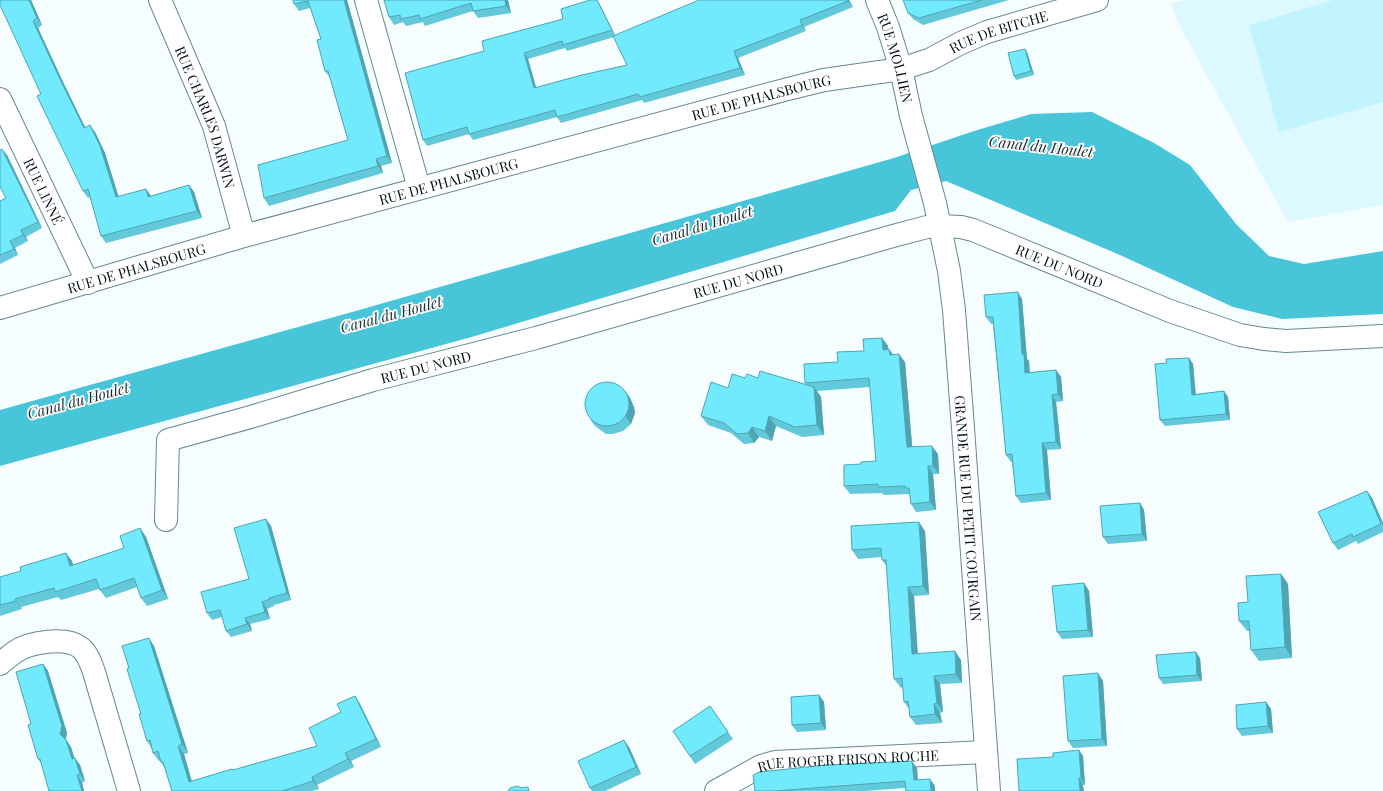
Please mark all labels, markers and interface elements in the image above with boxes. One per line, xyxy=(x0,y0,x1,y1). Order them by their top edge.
street label: RUE DE BITCHE xyxy=(946,5,1050,57)
street label: RUE MOLLIEN xyxy=(874,10,917,105)
street label: RUE CHARLES DARWIN xyxy=(171,43,240,190)
street label: RUE DE PHALSBOURG xyxy=(689,70,832,124)
water label: Canal du Houlet xyxy=(988,131,1095,162)
street label: RUE DE PHALSBOURG xyxy=(377,153,520,209)
street label: RUE LINNÉ xyxy=(20,154,68,228)
water label: Canal du Houlet xyxy=(649,200,756,250)
street label: RUE DE PHALSBOURG xyxy=(65,238,208,297)
street label: RUE DU NORD xyxy=(1013,239,1106,292)
street label: RUE DU NORD xyxy=(691,258,785,302)
water label: Canal du Houlet xyxy=(338,291,445,337)
street label: RUE DU NORD xyxy=(378,346,473,387)
water label: Canal du Houlet xyxy=(25,377,132,423)
street label: GRANDE RUE DU PETIT COURGAIN xyxy=(951,395,986,622)
street label: RUE ROGER FRISON ROCHE xyxy=(755,745,939,776)

